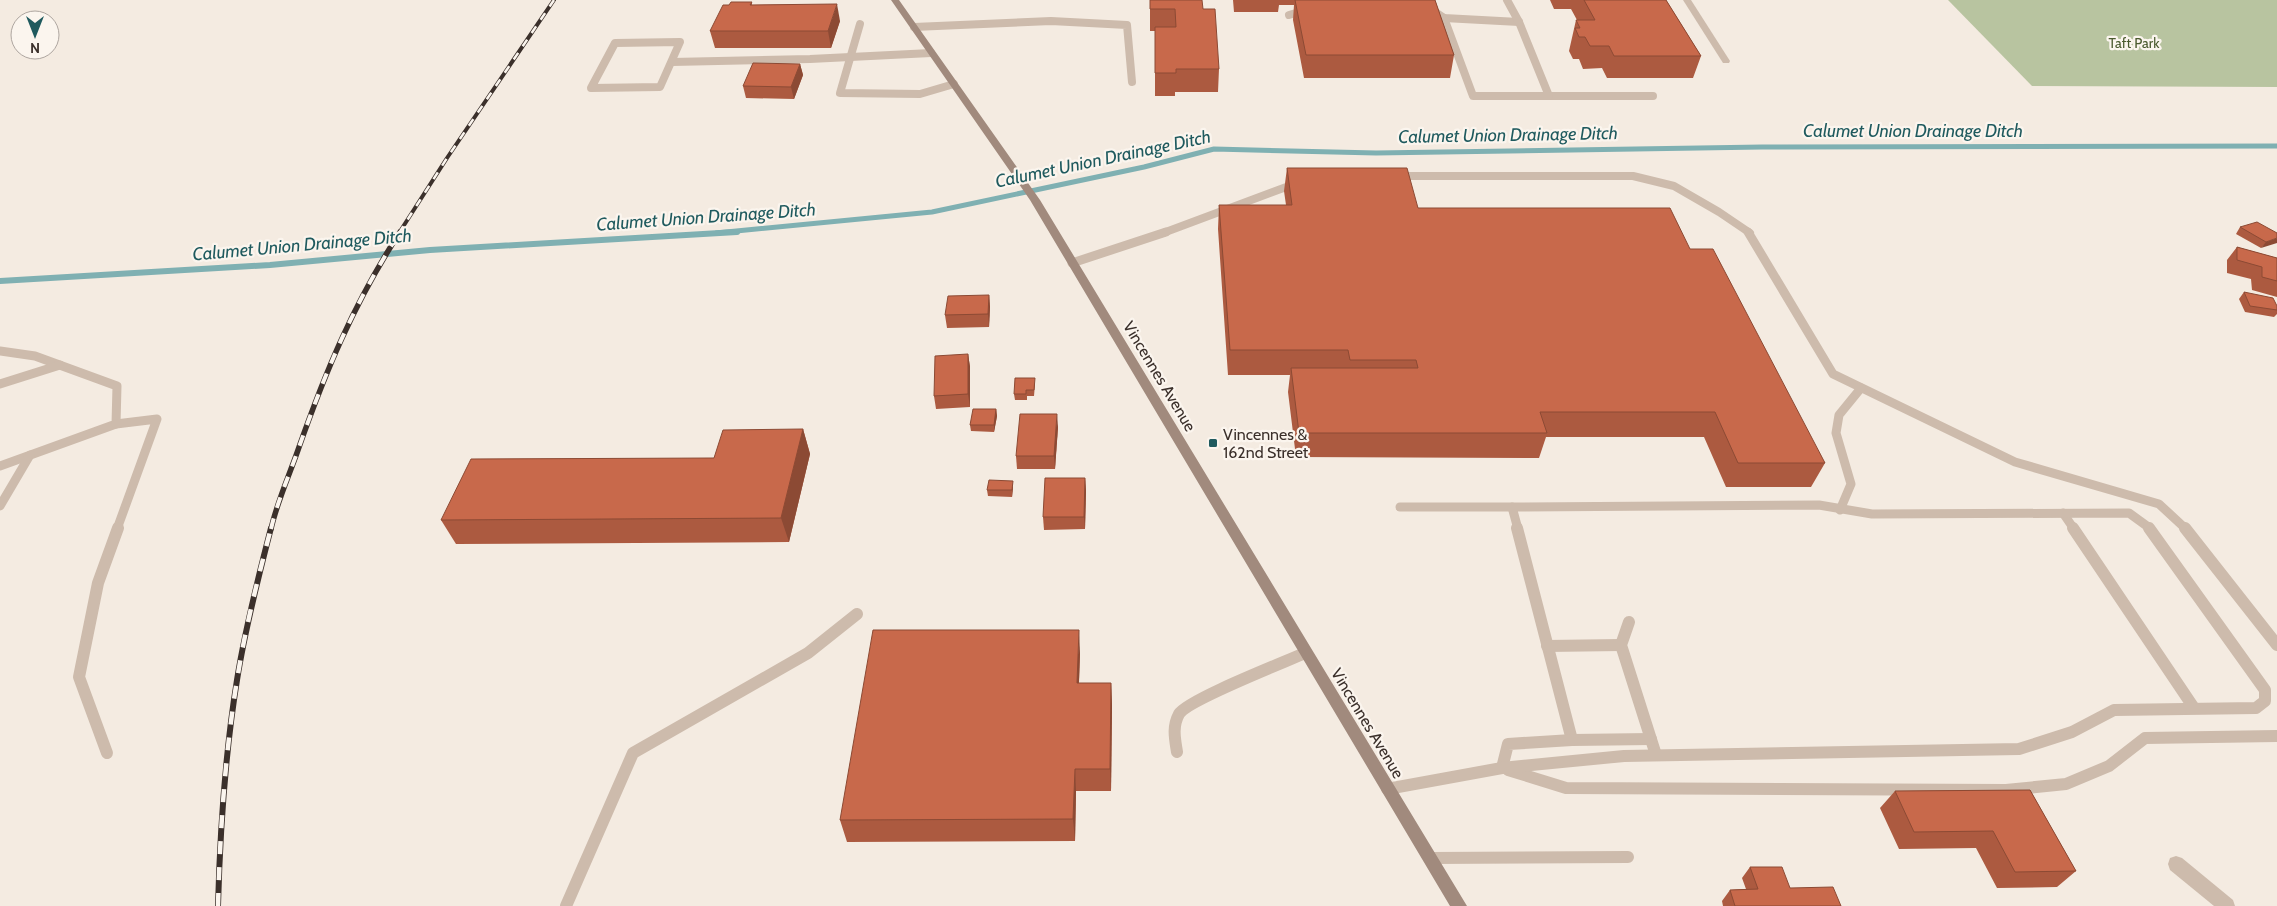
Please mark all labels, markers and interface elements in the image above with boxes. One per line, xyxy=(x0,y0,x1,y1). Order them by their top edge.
north arrow xyxy=(10,10,60,60)
park label: Taft Park xyxy=(2109,34,2160,52)
text: N xyxy=(30,39,40,57)
water label: Calumet Union Drainage Ditch xyxy=(1803,120,2023,142)
water label: Calumet Union Drainage Ditch xyxy=(1398,122,1618,148)
water label: Calumet Union Drainage Ditch xyxy=(993,125,1213,193)
water label: Calumet Union Drainage Ditch xyxy=(596,198,816,236)
water label: Calumet Union Drainage Ditch xyxy=(192,224,412,266)
street label: Vincennes Avenue xyxy=(1119,318,1200,435)
place label: Vincennes & 162nd Street xyxy=(1223,425,1309,462)
marker: Vincennes & 162nd Street xyxy=(1207,437,1219,449)
street label: Vincennes Avenue xyxy=(1327,665,1408,782)

